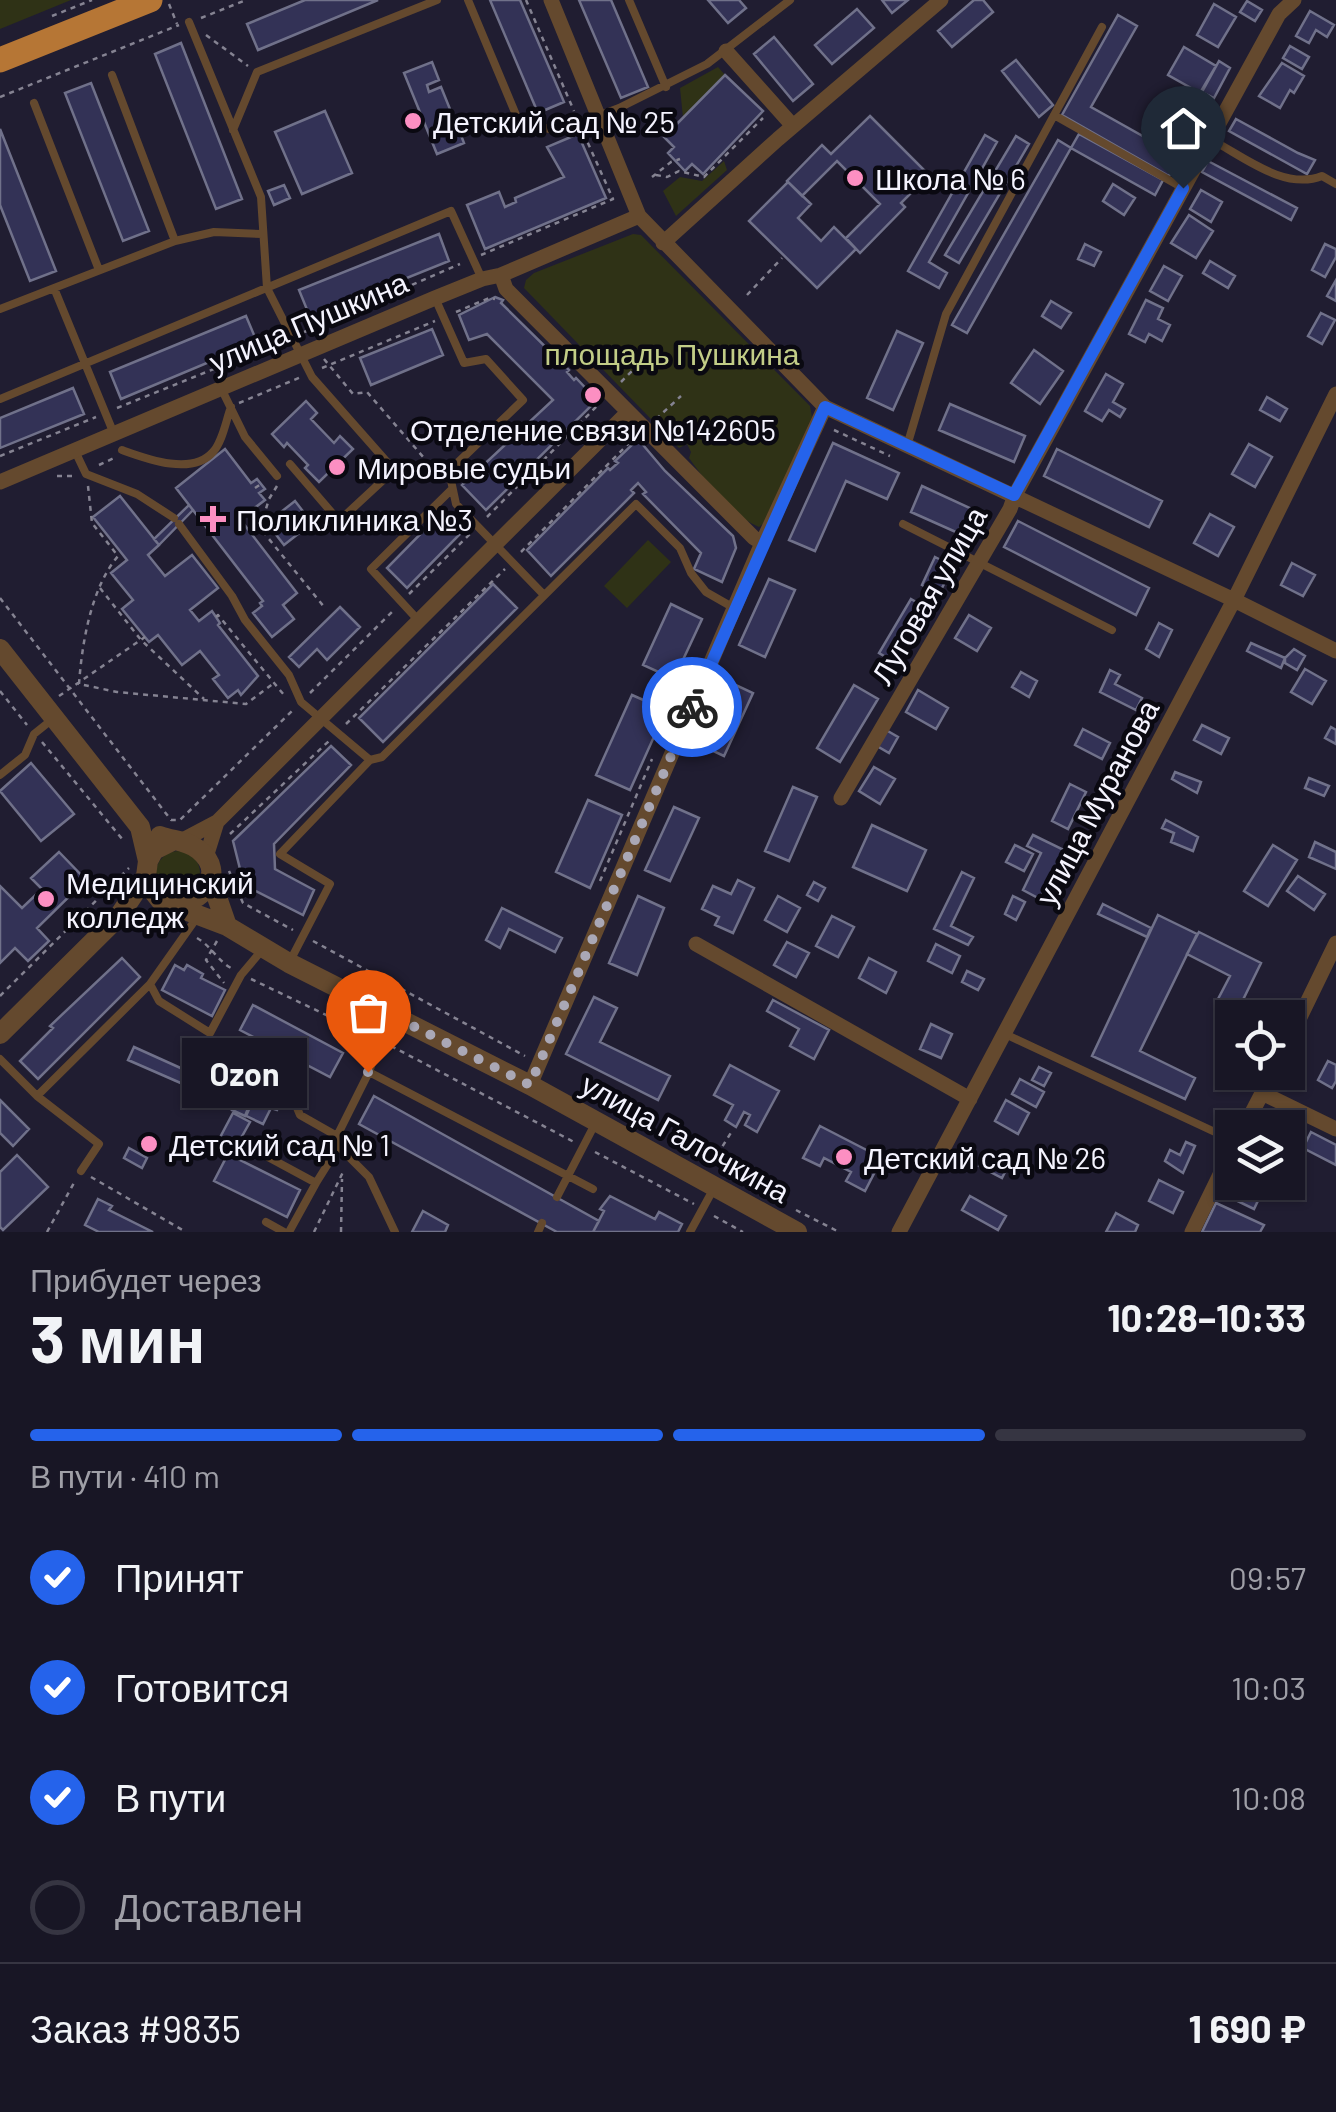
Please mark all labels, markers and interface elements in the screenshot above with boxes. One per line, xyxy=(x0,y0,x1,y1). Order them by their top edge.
pin xyxy=(1141,86,1226,189)
icon: home xyxy=(1156,101,1211,156)
place label: Детский сад № 25 xyxy=(433,103,675,139)
marker: Детский сад № 25 xyxy=(402,110,424,132)
place label: Школа № 6 xyxy=(875,160,1026,196)
marker: Школа № 6 xyxy=(844,167,866,189)
street label: улица Пушкина xyxy=(203,263,413,379)
park label: площадь Пушкина xyxy=(544,335,800,371)
marker: Отделение связи №142605 xyxy=(582,384,604,406)
place label: Отделение связи №142605 xyxy=(410,411,776,447)
place label: Мировые судьи xyxy=(357,449,571,485)
marker: Мировые судьи xyxy=(326,456,348,478)
street label: Луговая улица xyxy=(863,500,993,690)
place label: Поликлиника №3 xyxy=(236,501,473,537)
marker: Поликлиника №3 xyxy=(200,506,226,532)
courier xyxy=(642,657,742,757)
icon: bike xyxy=(665,680,720,735)
street label: улица Муранова xyxy=(1027,693,1165,911)
place label: Медицинский колледж xyxy=(66,864,254,934)
marker: Медицинский колледж xyxy=(35,888,57,910)
pin xyxy=(326,970,411,1073)
icon: bag xyxy=(341,985,396,1040)
map controls xyxy=(1215,1000,1305,1200)
button: locate xyxy=(1215,1000,1305,1090)
callout: Ozon xyxy=(183,1037,308,1107)
text: Ozon xyxy=(210,1054,279,1092)
street label: улица Галочкина xyxy=(576,1065,797,1209)
button: layers xyxy=(1215,1110,1305,1200)
place label: Детский сад № 1 xyxy=(169,1126,390,1162)
marker: Детский сад № 1 xyxy=(138,1133,160,1155)
place label: Детский сад № 26 xyxy=(864,1139,1106,1175)
marker: Детский сад № 26 xyxy=(833,1146,855,1168)
text: Прибудет через xyxy=(30,1260,262,1298)
text: 10:28–10:33 xyxy=(1107,1294,1306,1340)
text: 3 мин xyxy=(30,1298,205,1376)
text: В пути · 410 m xyxy=(30,1456,220,1494)
icon: check xyxy=(30,1550,85,1605)
text: Принят xyxy=(115,1554,244,1600)
text: 09:57 xyxy=(1229,1558,1306,1596)
icon: check xyxy=(30,1660,85,1715)
text: Готовится xyxy=(115,1664,289,1710)
text: 10:03 xyxy=(1231,1668,1306,1706)
icon: check xyxy=(30,1770,85,1825)
text: В пути xyxy=(115,1774,226,1820)
text: 10:08 xyxy=(1231,1778,1306,1816)
text: Доставлен xyxy=(115,1884,303,1930)
text: Заказ #9835 xyxy=(30,2005,241,2051)
text: 1 690 ₽ xyxy=(1188,2005,1306,2051)

